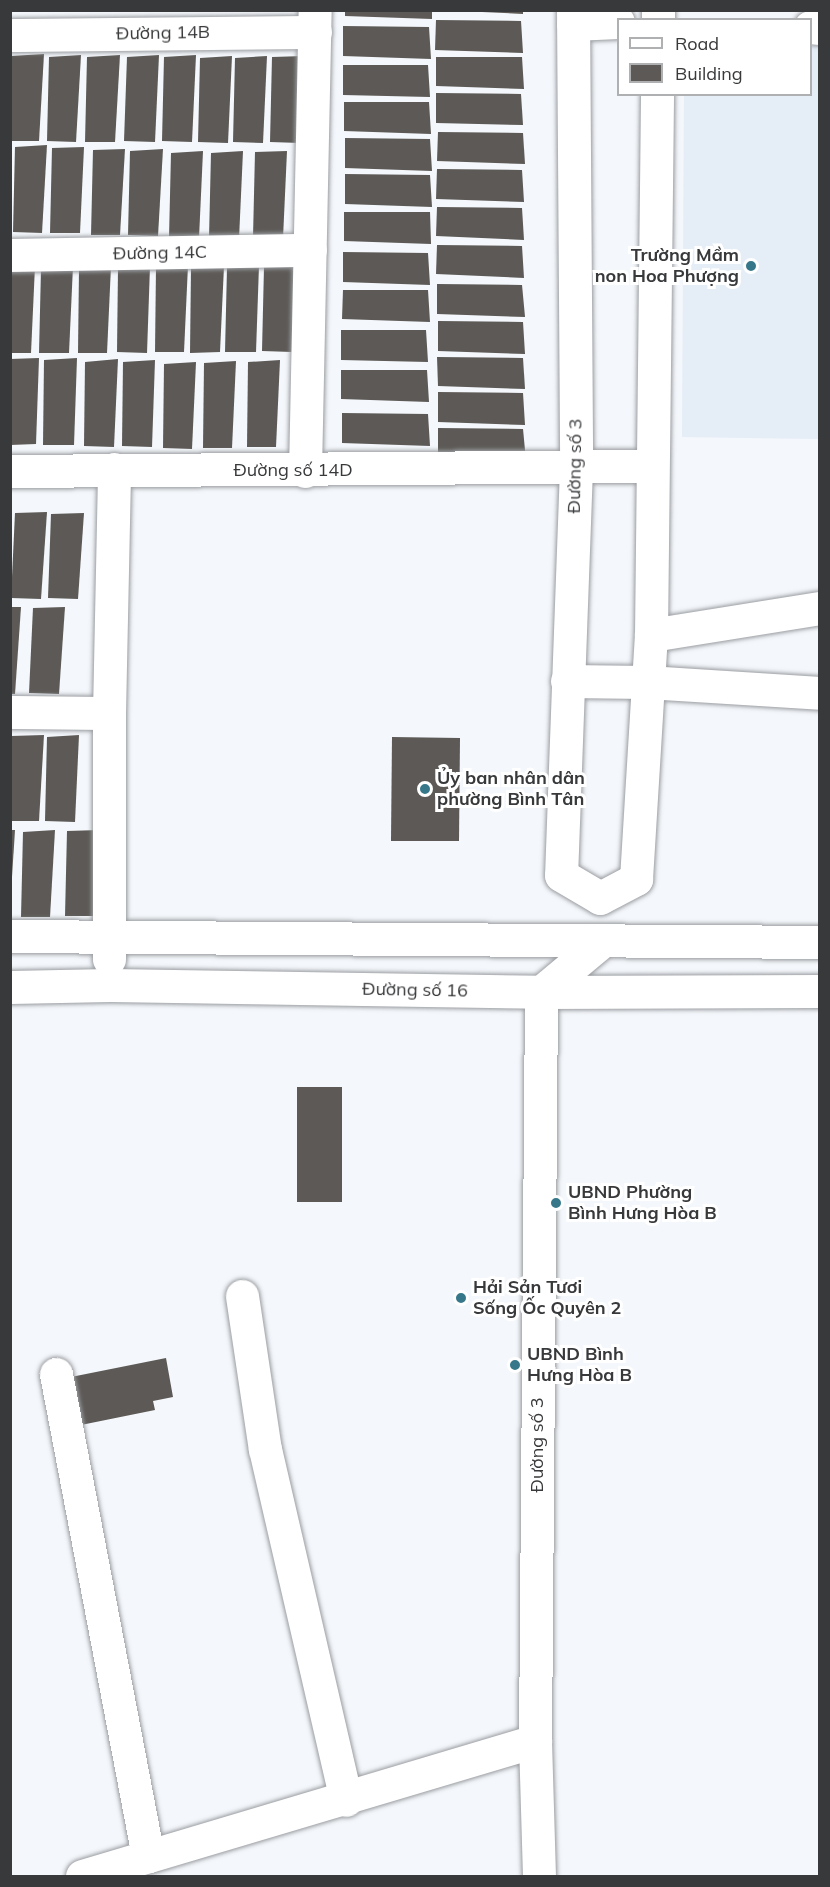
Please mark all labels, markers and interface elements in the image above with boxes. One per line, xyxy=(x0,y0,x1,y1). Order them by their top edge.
legend xyxy=(617,18,812,96)
street label: Đường 14B xyxy=(116,21,210,45)
text: Road xyxy=(675,32,719,55)
text: Building xyxy=(675,62,743,85)
street label: Đường 14C xyxy=(113,241,207,265)
place label: Trường Mầm non Hoa Phượng xyxy=(595,245,739,288)
marker: Trường Mầm non Hoa Phượng xyxy=(744,259,758,273)
street label: Đường số 3 xyxy=(563,418,587,514)
street label: Đường số 14D xyxy=(233,459,353,481)
place label: Ủy ban nhân dân phường Bình Tân xyxy=(437,768,585,810)
marker: Ủy ban nhân dân phường Bình Tân xyxy=(418,782,432,796)
street label: Đường số 16 xyxy=(362,978,468,1002)
place label: UBND Phường Bình Hưng Hòa B xyxy=(568,1182,717,1224)
marker: UBND Phường Bình Hưng Hòa B xyxy=(549,1196,563,1210)
place label: Hải Sản Tươi Sống Ốc Quyên 2 xyxy=(473,1277,621,1320)
marker: Hải Sản Tươi Sống Ốc Quyên 2 xyxy=(454,1291,468,1305)
place label: UBND Bình Hưng Hòa B xyxy=(527,1344,632,1386)
marker: UBND Bình Hưng Hòa B xyxy=(508,1358,522,1372)
street label: Đường số 3 xyxy=(526,1398,548,1492)

